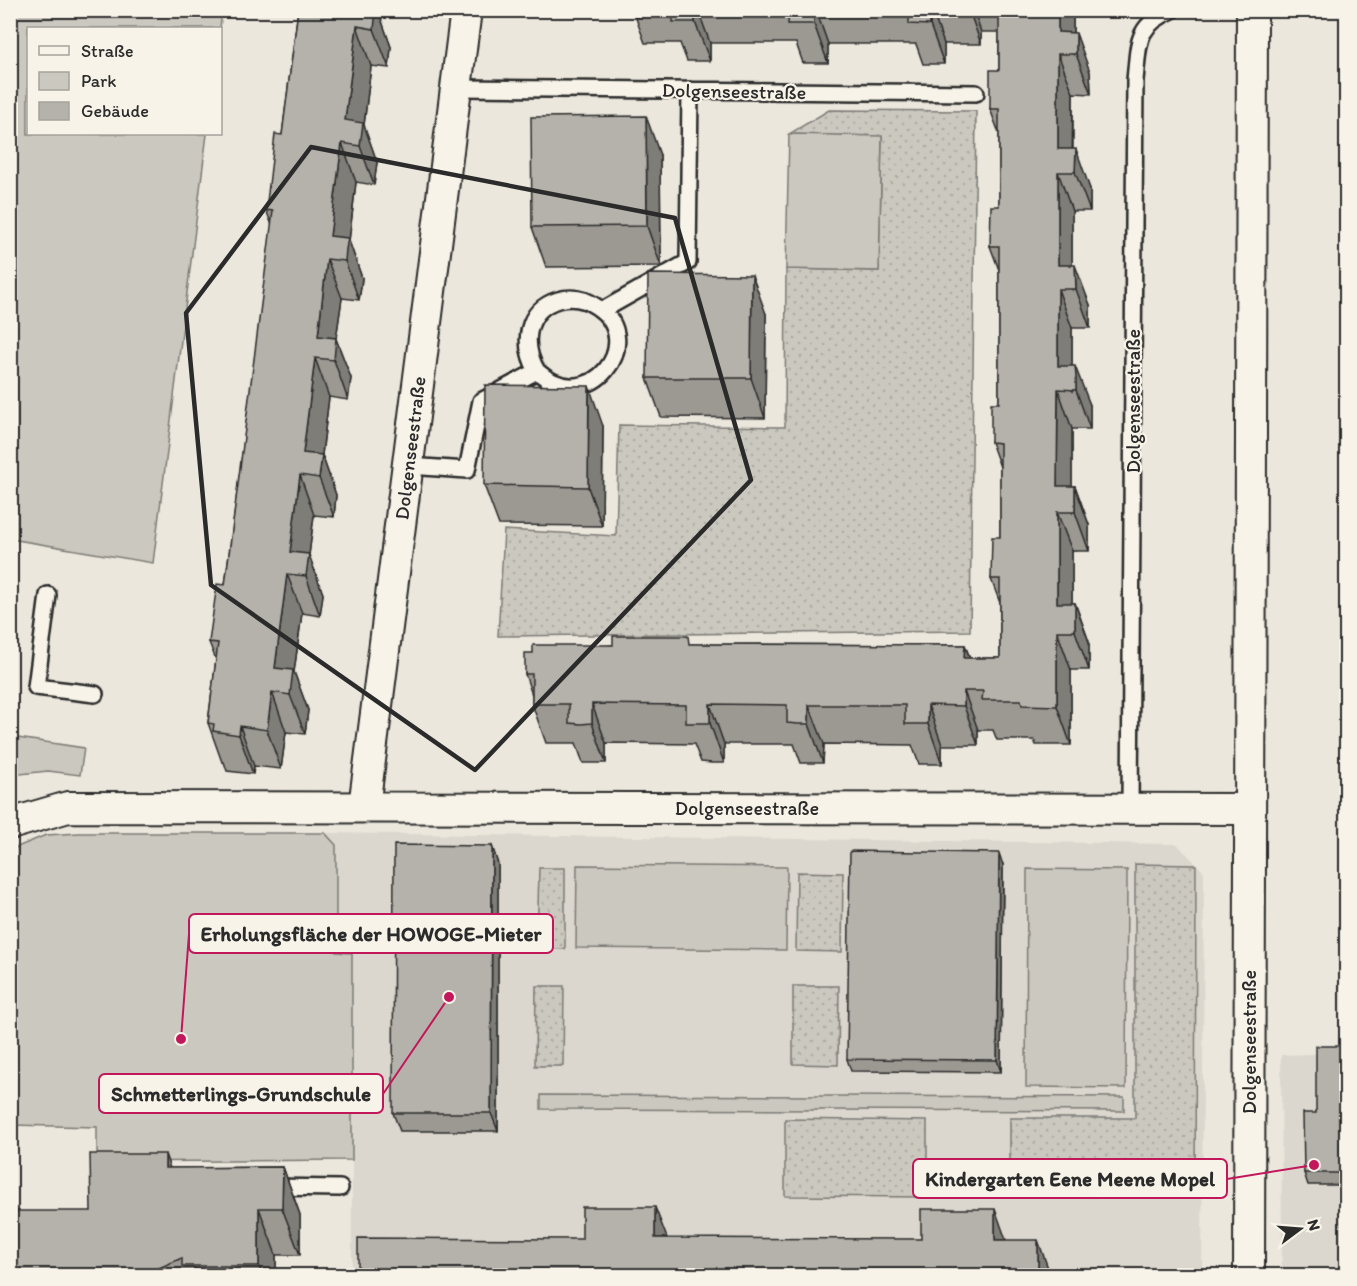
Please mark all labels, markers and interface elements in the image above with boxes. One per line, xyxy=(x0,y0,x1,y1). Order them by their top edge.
legend xyxy=(27,27,222,135)
text: Straße xyxy=(81,40,134,62)
text: Park xyxy=(81,70,116,92)
street label: Dolgenseestraße xyxy=(662,78,806,104)
text: Gebäude xyxy=(81,100,149,122)
street label: Dolgenseestraße xyxy=(1121,329,1145,473)
street label: Dolgenseestraße xyxy=(389,375,431,521)
street label: Dolgenseestraße xyxy=(675,796,819,820)
callout: Erholungsfläche der HOWOGE-Mieter xyxy=(189,914,553,953)
text: Erholungsfläche der HOWOGE-Mieter xyxy=(201,921,543,947)
street label: Dolgenseestraße xyxy=(1237,970,1261,1114)
callout: Schmetterlings-Grundschule xyxy=(99,1074,383,1113)
text: Schmetterlings-Grundschule xyxy=(111,1081,371,1107)
callout: Kindergarten Eene Meene Mopel xyxy=(913,1159,1227,1198)
text: Kindergarten Eene Meene Mopel xyxy=(925,1166,1216,1192)
north arrow xyxy=(1270,1199,1330,1259)
text: N xyxy=(1303,1217,1325,1233)

